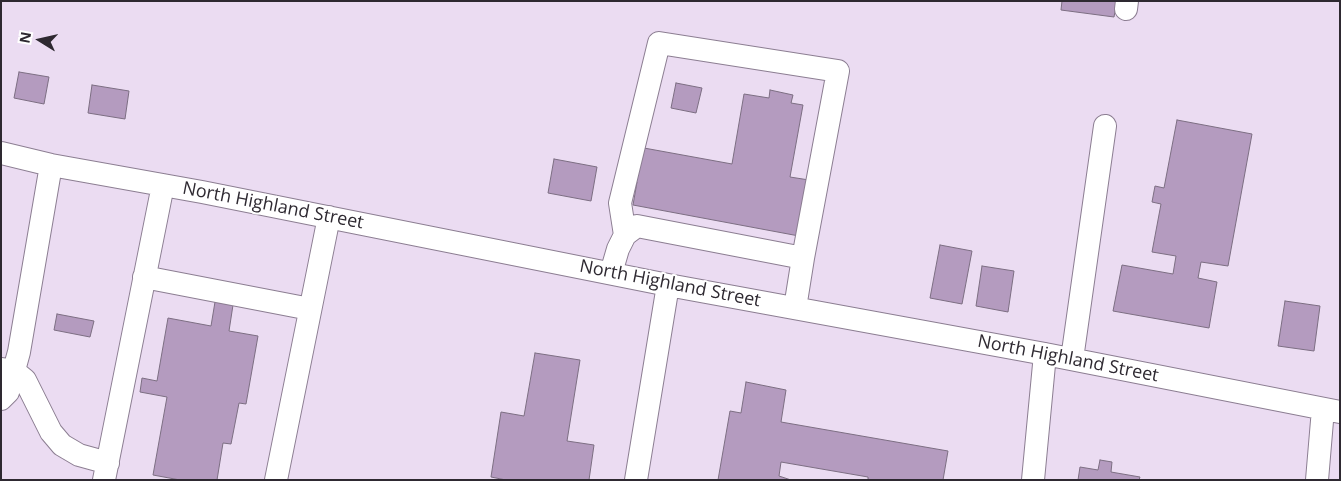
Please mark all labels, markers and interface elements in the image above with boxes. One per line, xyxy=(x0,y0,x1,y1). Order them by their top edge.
north arrow xyxy=(15,15,65,65)
text: N xyxy=(14,30,35,45)
street label: North Highland Street xyxy=(181,178,365,234)
street label: North Highland Street xyxy=(578,256,762,312)
street label: North Highland Street xyxy=(976,331,1160,387)

